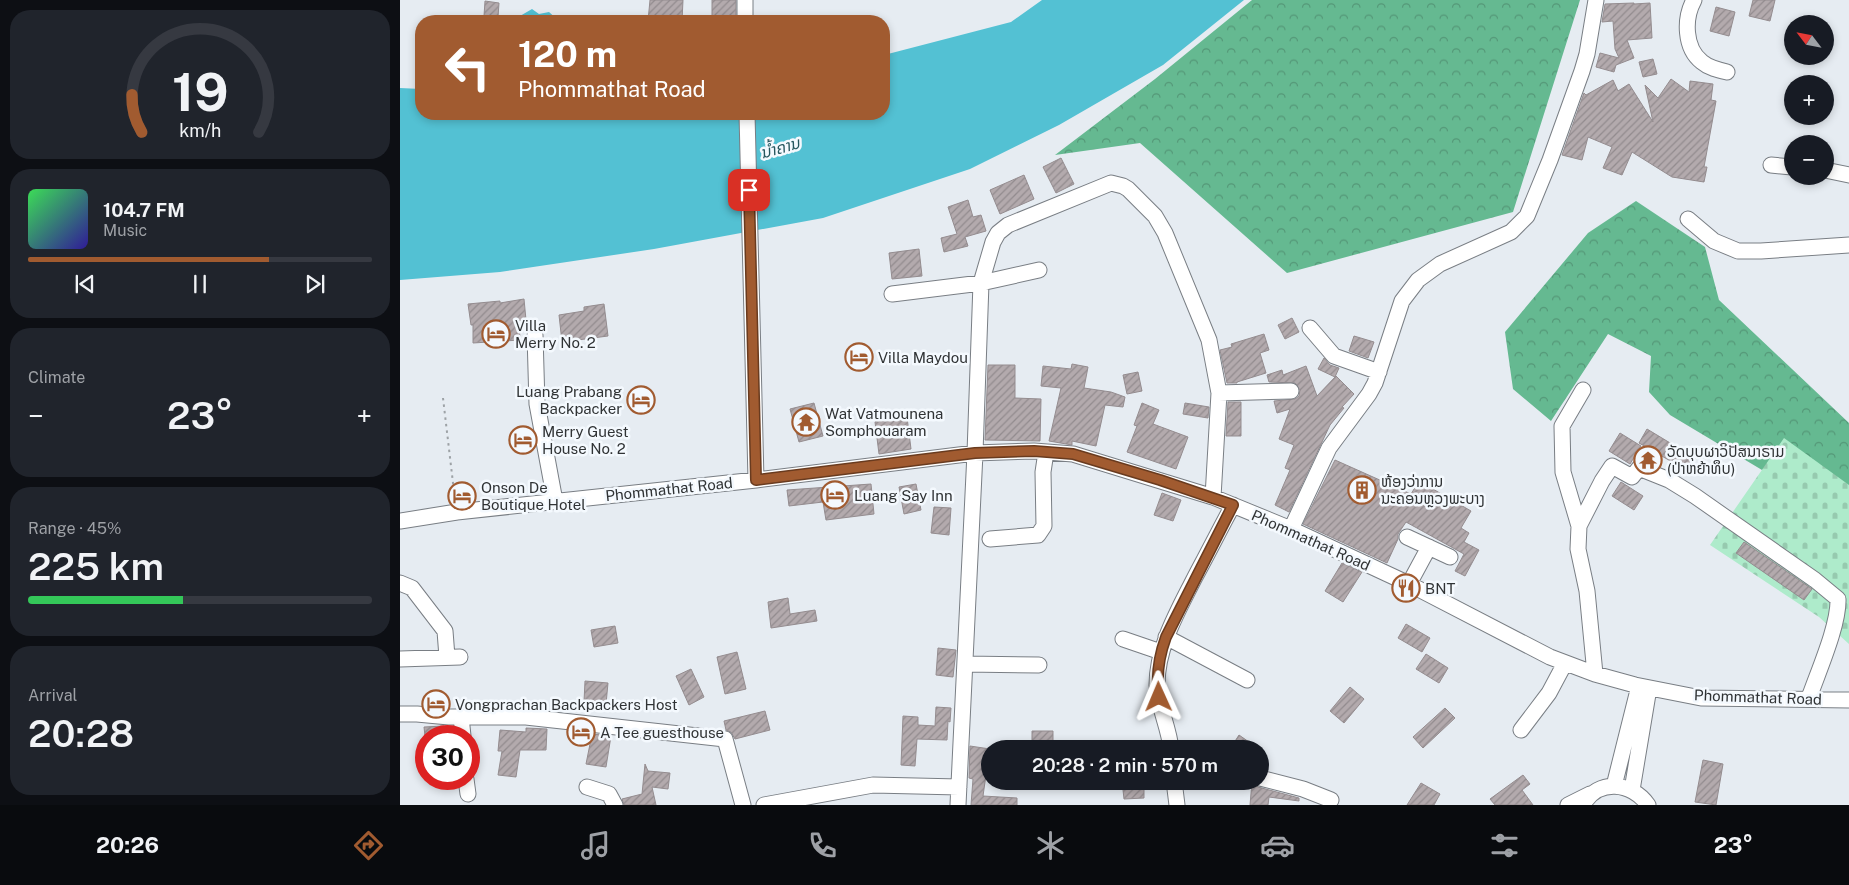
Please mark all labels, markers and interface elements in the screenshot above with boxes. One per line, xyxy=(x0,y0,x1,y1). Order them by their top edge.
north arrow xyxy=(1784,15,1834,65)
map controls xyxy=(1784,15,1834,185)
text: 120 m xyxy=(518,34,617,75)
icon: left xyxy=(435,35,500,100)
text: 19 xyxy=(172,62,228,123)
button: + xyxy=(1784,75,1834,125)
text: Phommathat Road xyxy=(518,76,706,102)
text: km/h xyxy=(179,120,221,141)
water label: ນ້ຳຄານ xyxy=(757,130,803,163)
button: − xyxy=(1784,135,1834,185)
pin xyxy=(728,169,770,211)
icon: arrive xyxy=(735,176,763,204)
text: 104.7 FM xyxy=(103,199,185,221)
text: Music xyxy=(103,221,147,240)
icon: previous xyxy=(71,270,99,298)
icon: pause xyxy=(186,270,214,298)
icon: next xyxy=(301,270,329,298)
place label: Villa Merry No. 2 xyxy=(515,317,596,351)
hotel icon: Villa Merry No. 2 xyxy=(481,319,511,349)
hotel icon: Villa Maydou xyxy=(844,342,874,372)
place label: Villa Maydou xyxy=(878,349,968,366)
text: Climate xyxy=(28,368,85,387)
place label: Luang Prabang Backpacker xyxy=(516,383,622,417)
hotel icon: Luang Prabang Backpacker xyxy=(626,385,656,415)
text: 23° xyxy=(167,393,233,438)
text: − xyxy=(28,399,44,432)
text: + xyxy=(356,399,372,432)
place label: Wat Vatmounena Somphouaram xyxy=(825,405,943,439)
temple icon: Wat Vatmounena Somphouaram xyxy=(791,407,821,437)
place label: Merry Guest House No. 2 xyxy=(542,423,629,457)
hotel icon: Merry Guest House No. 2 xyxy=(508,425,538,455)
place label: ວັດບຸບຜາວິປັສນາຣາມ (ປ່າຫຍ້າທຶບ) xyxy=(1667,443,1784,477)
temple icon: ວັດບຸບຜາວິປັສນາຣາມ (ປ່າຫຍ້າທຶບ) xyxy=(1633,445,1663,475)
place label: ຫ້ອງວ່າການ ນະຄອນຫຼວງພະບາງ xyxy=(1381,473,1485,508)
street label: Phommathat Road xyxy=(604,474,734,504)
building icon: ຫ້ອງວ່າການ ນະຄອນຫຼວງພະບາງ xyxy=(1347,475,1377,505)
place label: Onson De Boutique Hotel xyxy=(481,479,586,513)
hotel icon: Luang Say Inn xyxy=(820,480,850,510)
hotel icon: Onson De Boutique Hotel xyxy=(447,481,477,511)
place label: Luang Say Inn xyxy=(854,487,953,504)
street label: Phommathat Road xyxy=(1249,506,1373,574)
text: Range · 45% xyxy=(28,519,121,538)
text: 225 km xyxy=(28,544,164,589)
restaurant icon: BNT xyxy=(1391,573,1421,603)
place label: BNT xyxy=(1425,580,1455,597)
position arrow xyxy=(1132,670,1184,722)
text: Arrival xyxy=(28,686,77,705)
street label: Phommathat Road xyxy=(1694,686,1822,708)
hotel icon: Vongprachan Backpackers Host xyxy=(421,689,451,719)
place label: Vongprachan Backpackers Host xyxy=(455,696,678,713)
text: 20:28 xyxy=(28,711,134,756)
hotel icon: A Tee guesthouse xyxy=(566,717,596,747)
place label: A Tee guesthouse xyxy=(600,724,724,741)
speed limit sign: 30 xyxy=(415,725,480,790)
text: 20:28 · 2 min · 570 m xyxy=(1032,754,1218,776)
icon: directions xyxy=(351,828,386,863)
icon: music xyxy=(578,828,613,863)
icon: phone xyxy=(805,828,840,863)
icon: climate xyxy=(1033,828,1068,863)
icon: car xyxy=(1260,828,1295,863)
icon: filters xyxy=(1487,828,1522,863)
text: 20:26 xyxy=(96,832,159,858)
text: 23° xyxy=(1714,832,1753,858)

